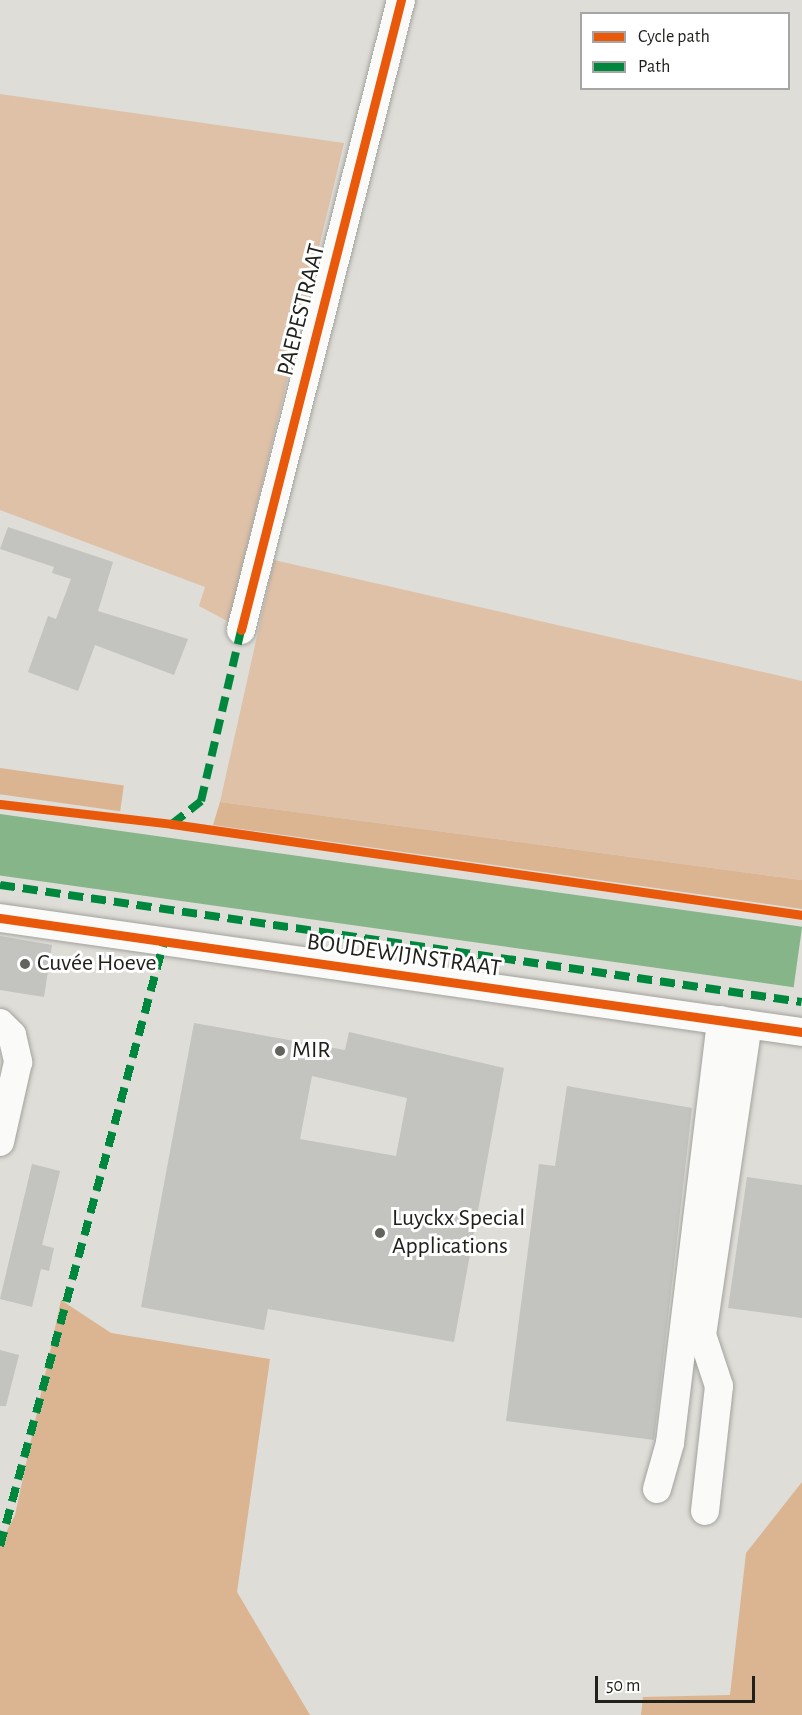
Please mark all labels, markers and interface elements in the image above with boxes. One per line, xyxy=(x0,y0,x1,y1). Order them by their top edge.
legend xyxy=(580,12,790,90)
text: Cycle path xyxy=(638,28,710,46)
text: Path xyxy=(638,58,670,76)
street label: PAEPESTRAAT xyxy=(272,241,332,379)
street label: BOUDEWIJNSTRAAT xyxy=(305,928,503,984)
place label: Cuvée Hoeve xyxy=(37,950,157,978)
marker: Cuvée Hoeve xyxy=(18,957,32,971)
place label: MIR xyxy=(292,1037,331,1065)
marker: MIR xyxy=(273,1044,287,1058)
place label: Luyckx Special Applications xyxy=(392,1205,525,1261)
marker: Luyckx Special Applications xyxy=(373,1226,387,1240)
scale bar xyxy=(598,1664,758,1702)
text: 50 m xyxy=(606,1677,640,1695)

